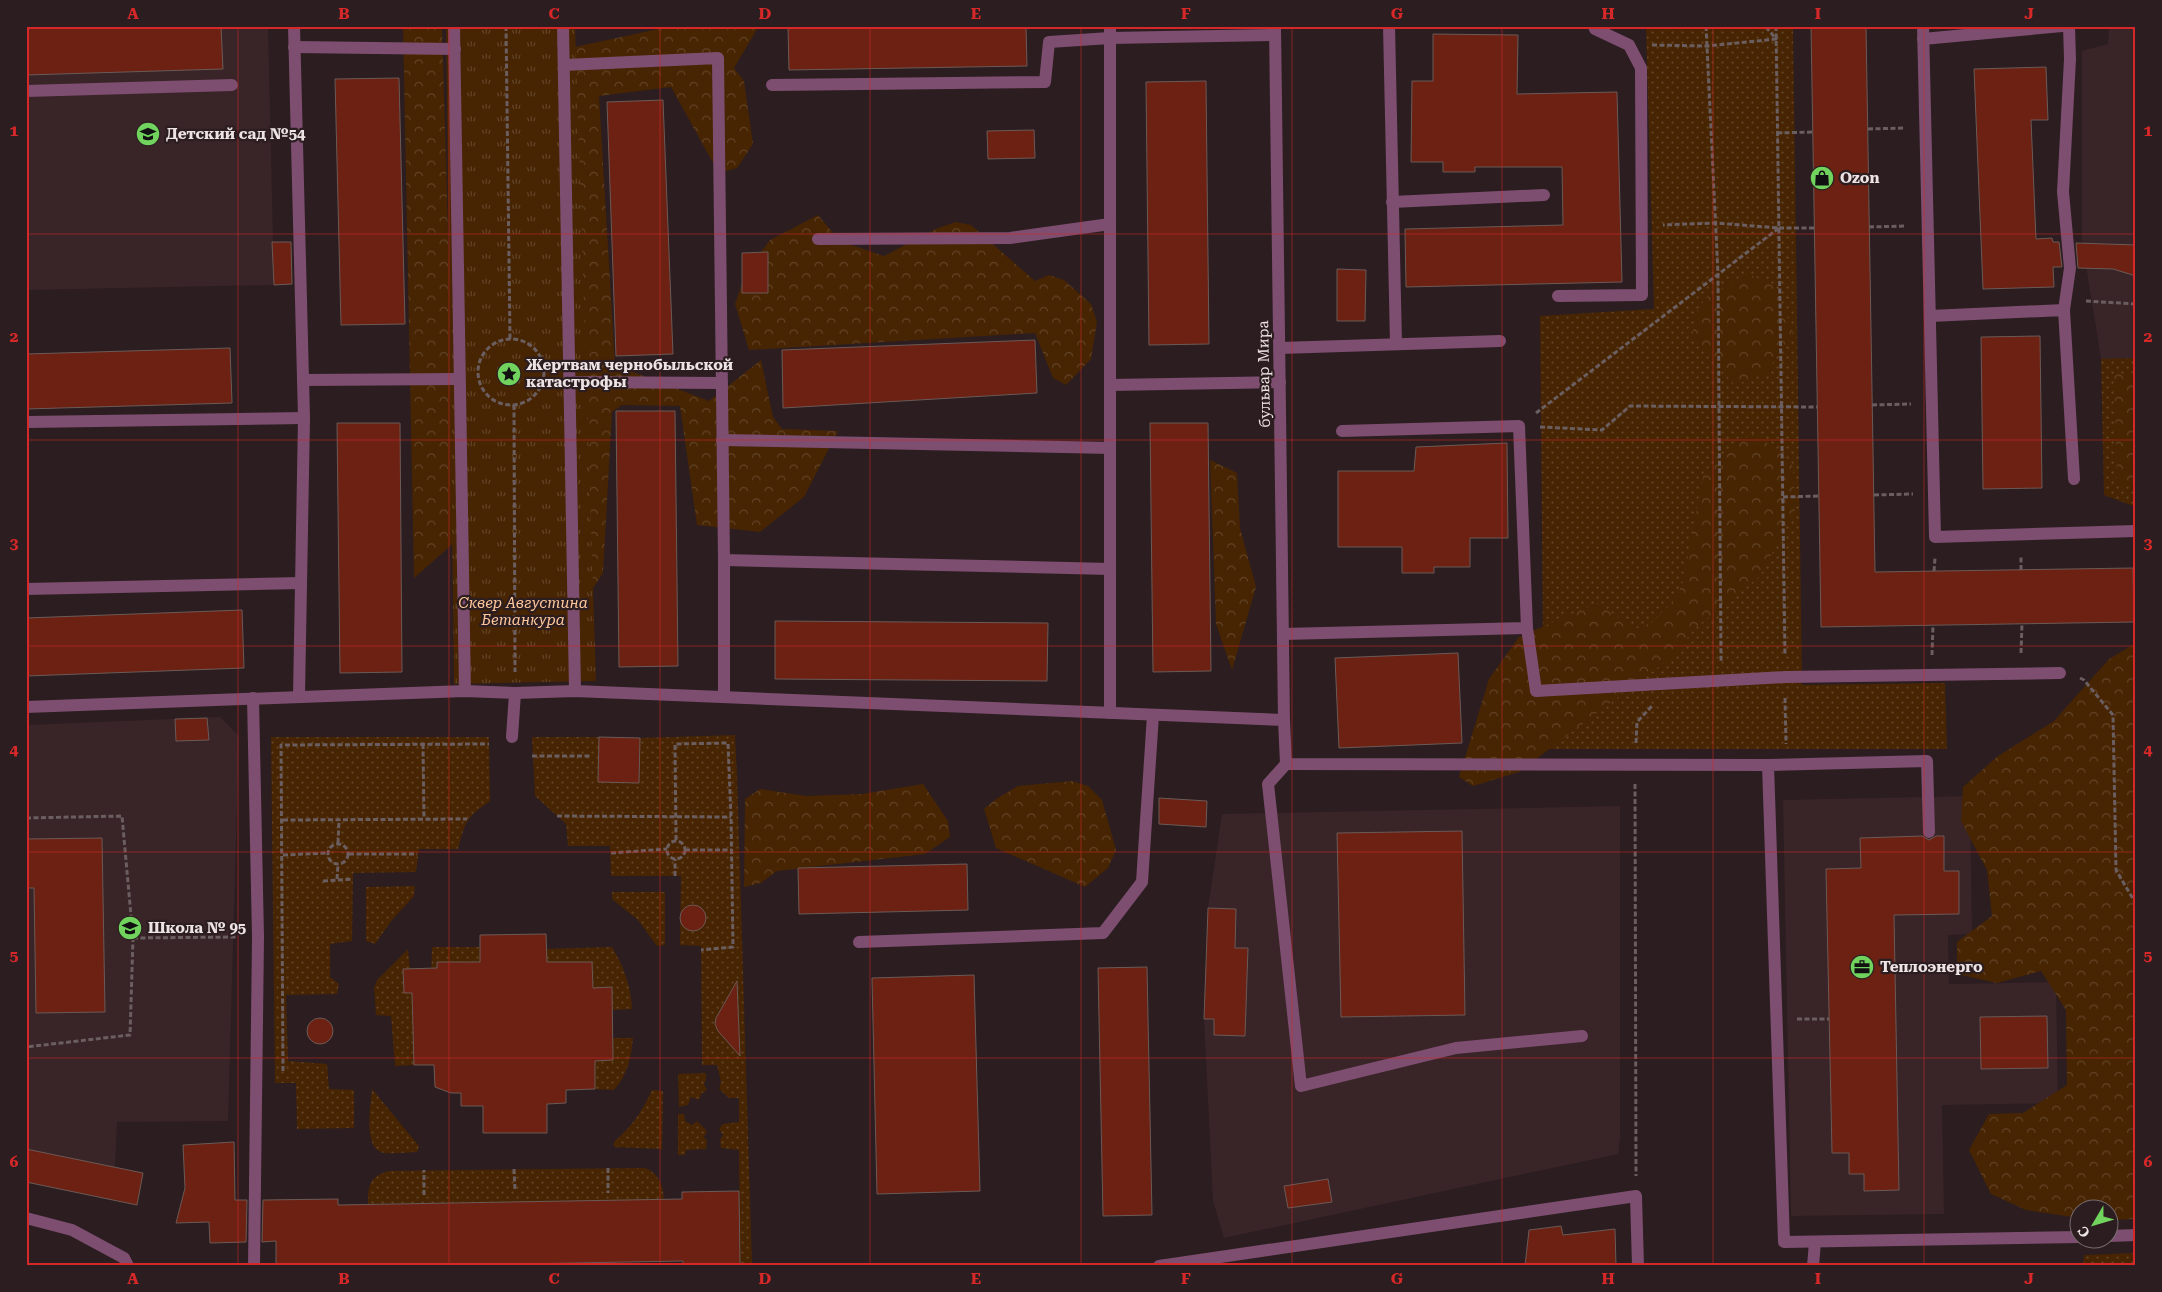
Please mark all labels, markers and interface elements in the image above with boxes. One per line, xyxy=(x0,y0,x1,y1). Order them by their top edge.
text: A xyxy=(127,4,139,23)
text: B xyxy=(338,4,350,23)
text: C xyxy=(548,4,560,23)
text: D xyxy=(759,4,772,23)
text: E xyxy=(971,4,981,23)
text: F xyxy=(1181,4,1191,23)
text: G xyxy=(1391,4,1404,23)
text: H xyxy=(1601,4,1615,23)
text: I xyxy=(1815,4,1821,23)
text: J xyxy=(2024,4,2034,23)
text: 1 xyxy=(10,121,19,140)
school or university icon: Детский сад №54 xyxy=(135,121,161,147)
text: 1 xyxy=(2144,121,2153,140)
place label: Детский сад №54 xyxy=(166,125,306,143)
shop icon: Ozon xyxy=(1809,165,1835,191)
place label: Ozon xyxy=(1840,169,1880,187)
street label: бульвар Мира xyxy=(1254,320,1274,428)
text: 2 xyxy=(10,327,19,346)
text: 2 xyxy=(2144,327,2153,346)
place label: Жертвам чернобыльской катастрофы xyxy=(526,356,733,391)
place icon: Жертвам чернобыльской катастрофы xyxy=(496,361,522,387)
text: 3 xyxy=(10,534,19,553)
text: 3 xyxy=(2144,534,2153,553)
park label: Сквер Августина Бетанкура xyxy=(458,594,588,629)
text: 4 xyxy=(10,740,19,759)
text: 4 xyxy=(2144,740,2153,759)
school or university icon: Школа № 95 xyxy=(117,915,143,941)
place label: Школа № 95 xyxy=(148,919,246,937)
text: 5 xyxy=(10,946,19,965)
text: 5 xyxy=(2144,946,2153,965)
office icon: Теплоэнерго xyxy=(1849,954,1875,980)
place label: Теплоэнерго xyxy=(1880,958,1983,976)
text: 6 xyxy=(10,1152,19,1171)
text: 6 xyxy=(2144,1152,2153,1171)
north arrow xyxy=(2070,1200,2120,1250)
text: С xyxy=(2074,1223,2093,1241)
text: A xyxy=(127,1269,139,1288)
text: B xyxy=(338,1269,350,1288)
text: C xyxy=(548,1269,560,1288)
text: D xyxy=(759,1269,772,1288)
text: E xyxy=(971,1269,981,1288)
text: F xyxy=(1181,1269,1191,1288)
text: G xyxy=(1391,1269,1404,1288)
text: H xyxy=(1601,1269,1615,1288)
text: I xyxy=(1815,1269,1821,1288)
text: J xyxy=(2024,1269,2034,1288)

